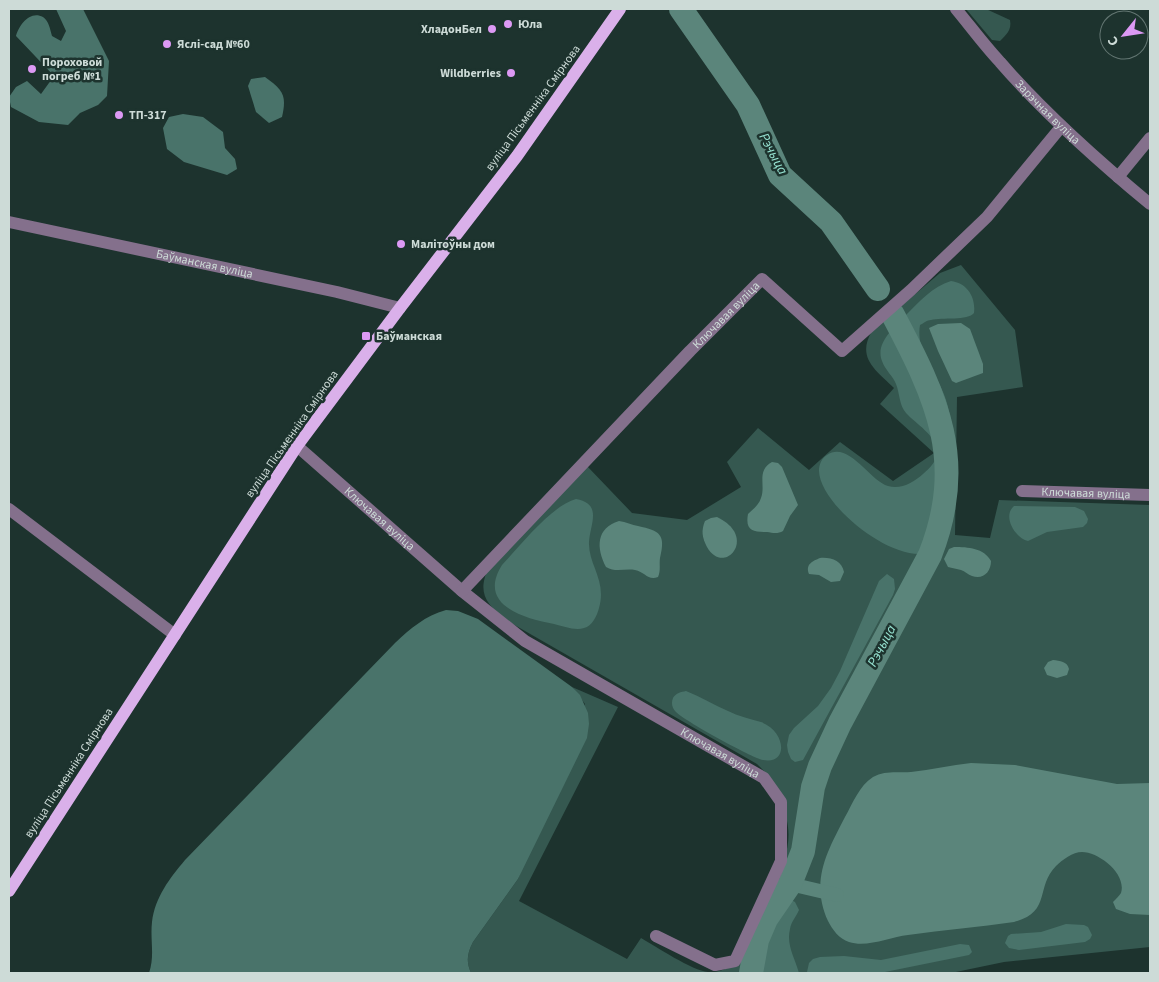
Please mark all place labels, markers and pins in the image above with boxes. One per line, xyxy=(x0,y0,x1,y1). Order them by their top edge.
place label: Юла xyxy=(518,16,542,33)
marker: Юла xyxy=(502,18,514,30)
place label: ХладонБел xyxy=(421,21,482,38)
marker: ХладонБел xyxy=(486,23,498,35)
place label: Яслі-сад №60 xyxy=(177,36,250,53)
marker: Яслі-сад №60 xyxy=(161,38,173,50)
place label: Пороховой погреб №1 xyxy=(42,54,102,85)
marker: Пороховой погреб №1 xyxy=(26,63,38,75)
place label: Wildberries xyxy=(440,65,501,82)
marker: Wildberries xyxy=(505,67,517,79)
place label: ТП-317 xyxy=(129,107,167,124)
marker: ТП-317 xyxy=(113,109,125,121)
place label: Малітоўны дом xyxy=(411,236,495,253)
marker: Малітоўны дом xyxy=(395,238,407,250)
place label: Баўманская xyxy=(376,328,442,345)
marker: Баўманская xyxy=(360,330,372,342)

